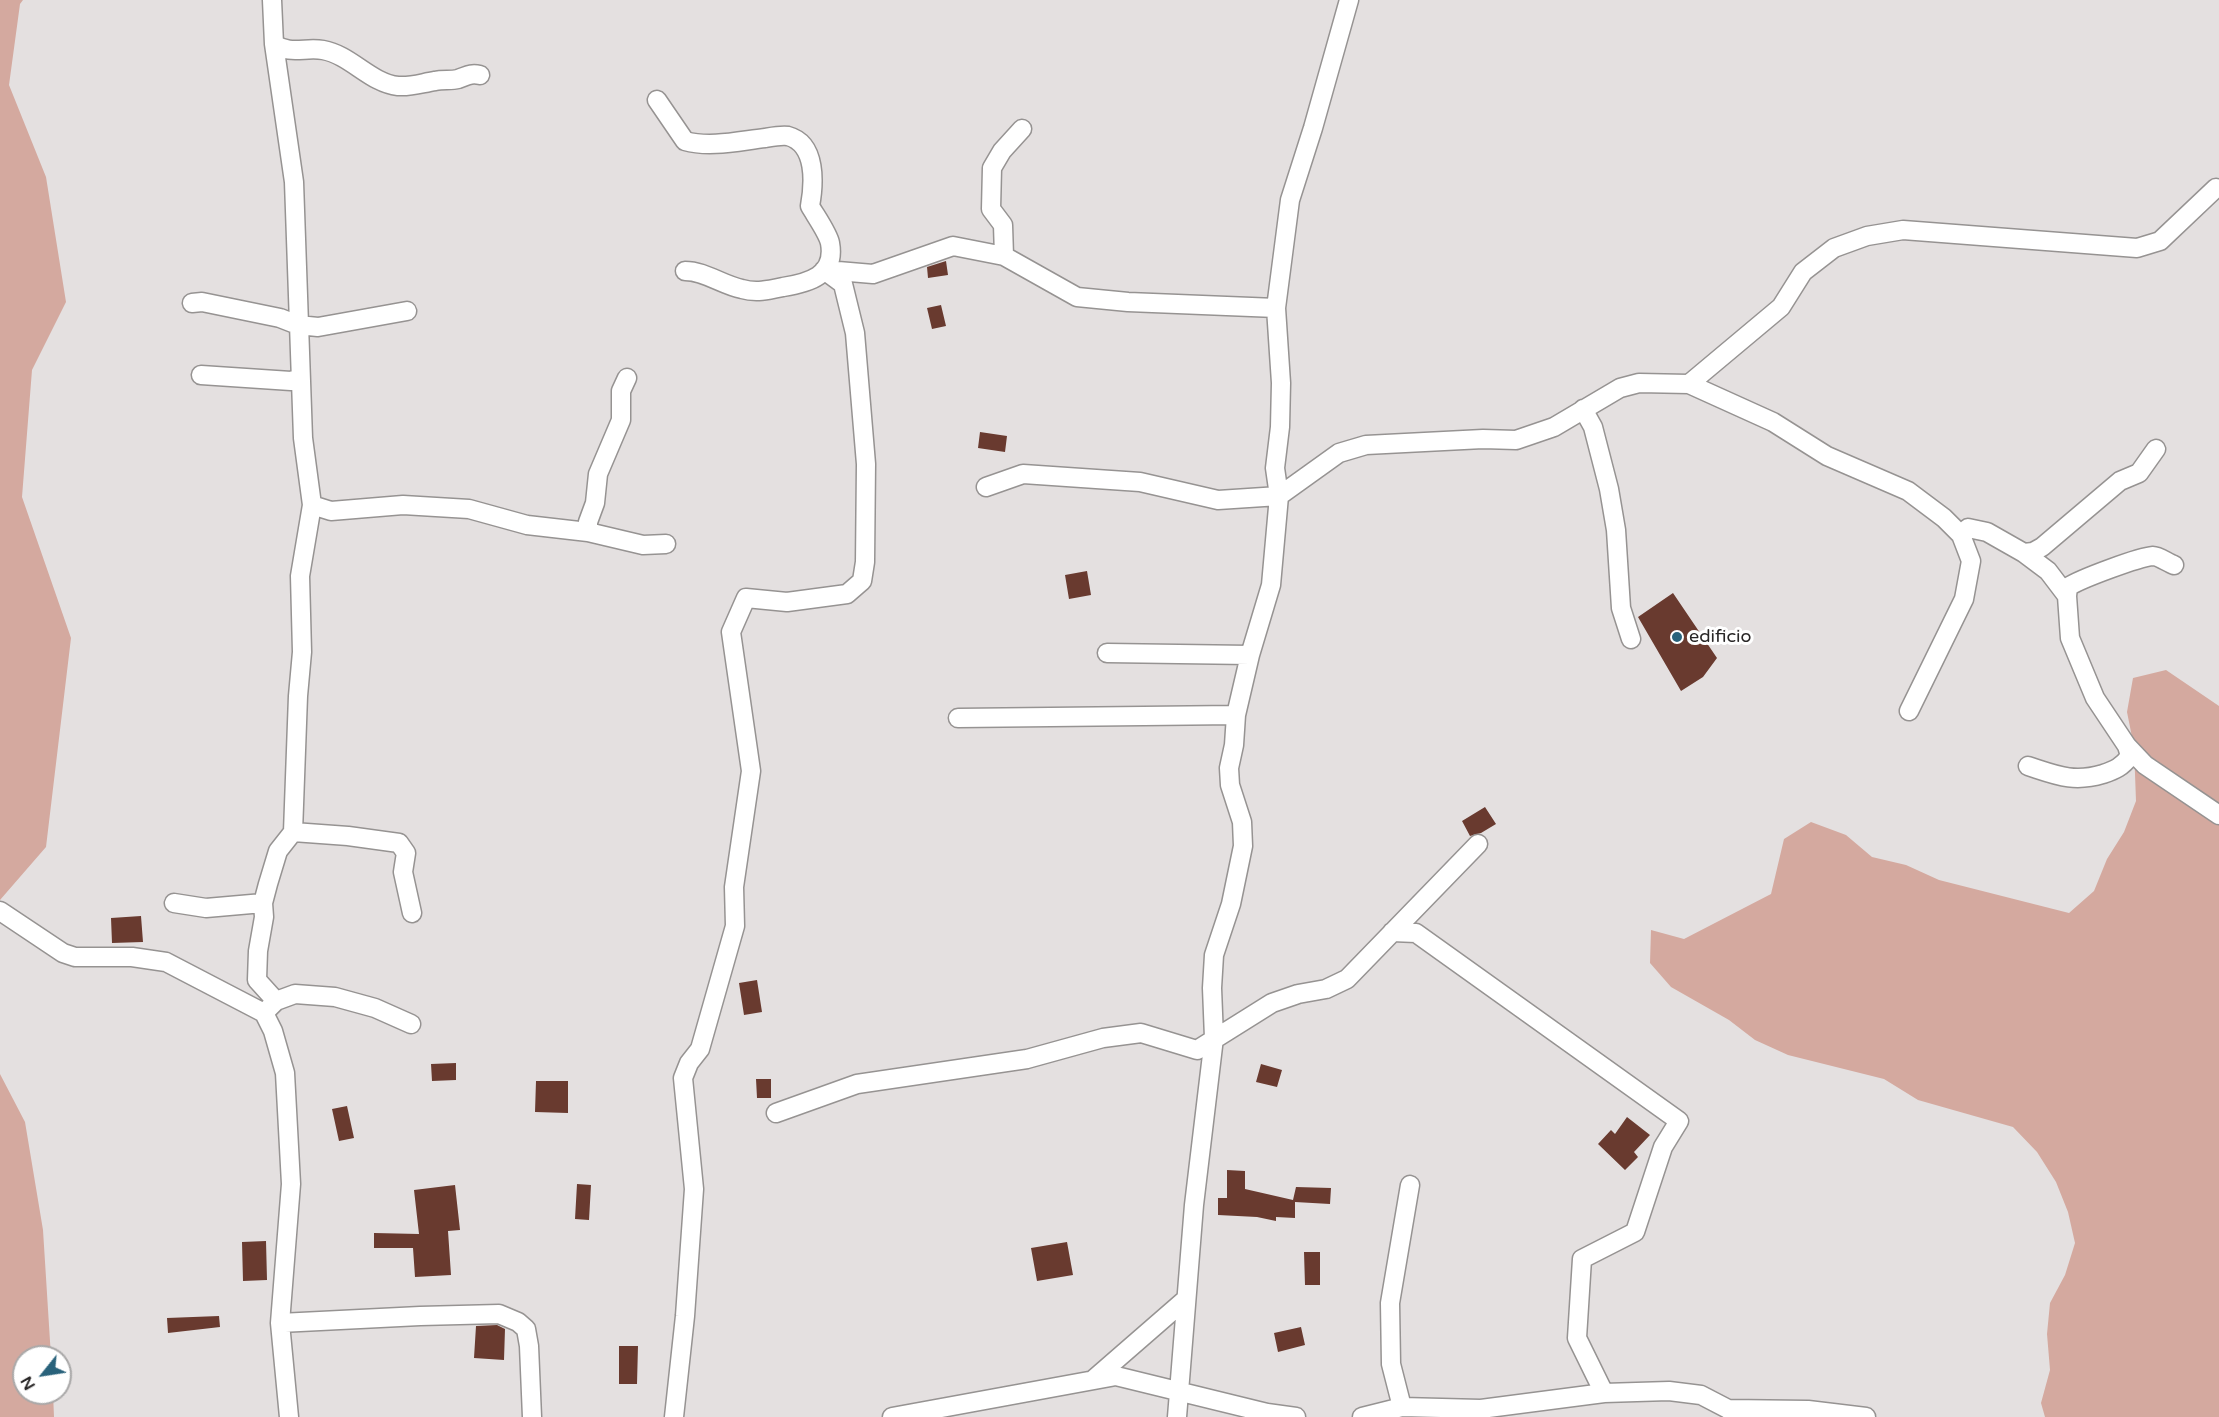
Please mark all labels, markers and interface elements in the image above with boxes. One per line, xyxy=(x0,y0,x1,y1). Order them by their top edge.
place label: edificio xyxy=(1689,626,1752,648)
marker: edificio xyxy=(1670,630,1684,644)
north arrow xyxy=(12,1345,72,1405)
text: N xyxy=(16,1372,40,1394)

